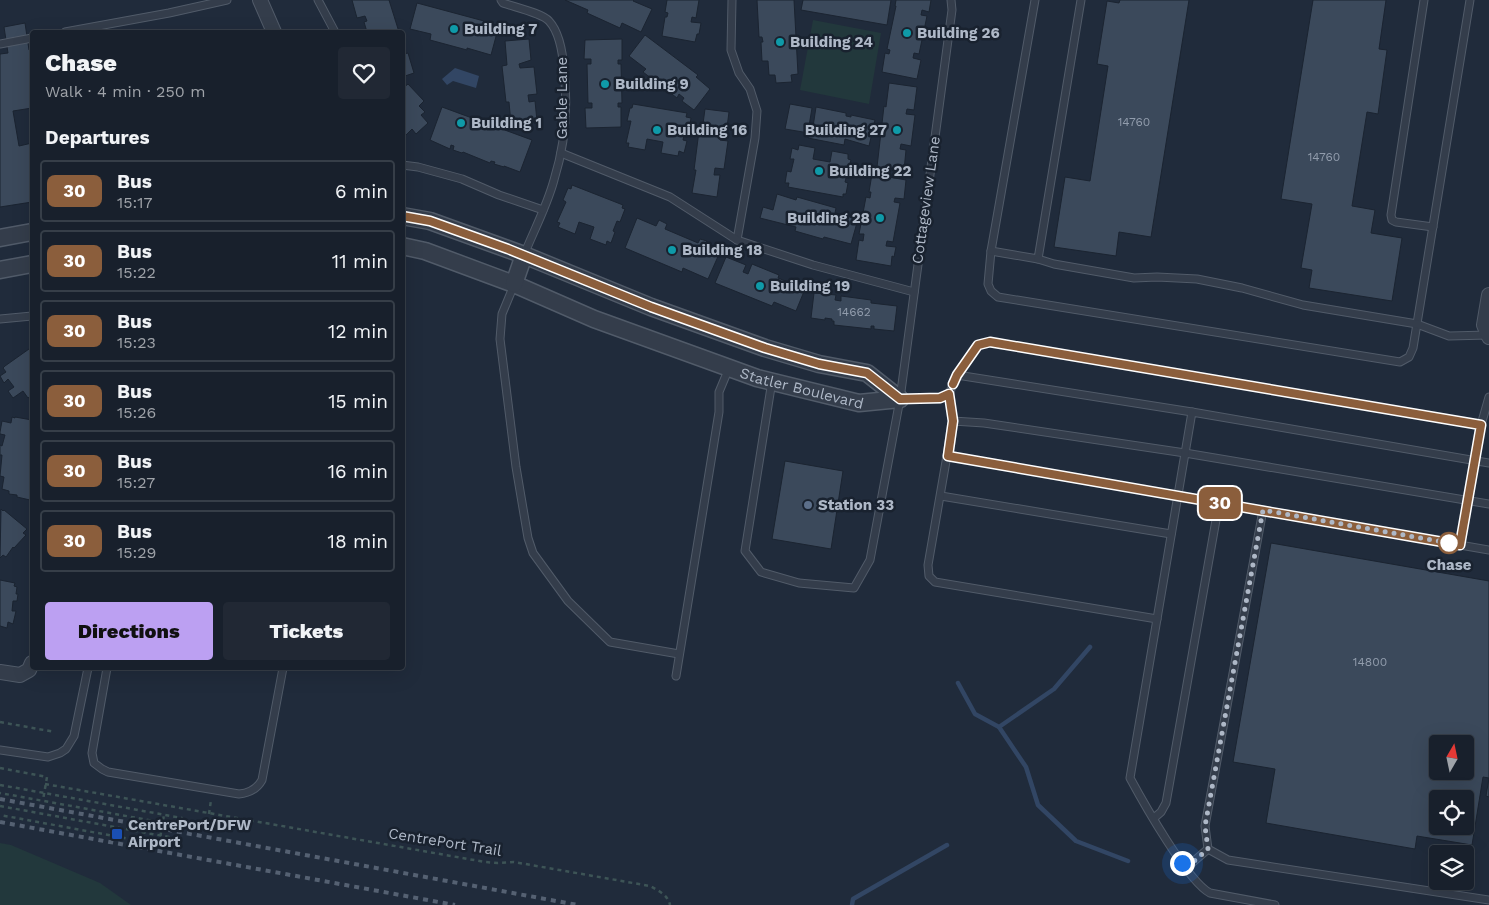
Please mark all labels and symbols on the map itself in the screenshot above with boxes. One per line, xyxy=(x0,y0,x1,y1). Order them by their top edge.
place label: Building 7 xyxy=(464,20,537,38)
marker: Building 7 xyxy=(448,23,460,35)
place label: Building 26 xyxy=(917,24,1000,42)
marker: Building 26 xyxy=(901,27,913,39)
place label: Building 24 xyxy=(790,33,873,51)
marker: Building 24 xyxy=(774,36,786,48)
street label: Gable Lane xyxy=(553,57,571,139)
place label: Building 9 xyxy=(615,75,689,93)
marker: Building 9 xyxy=(599,78,611,90)
place label: Building 1 xyxy=(471,114,542,132)
house number: 14760 xyxy=(1118,115,1150,129)
marker: Building 1 xyxy=(455,117,467,129)
place label: Building 16 xyxy=(667,121,747,139)
place label: Building 27 xyxy=(805,121,887,139)
marker: Building 16 xyxy=(651,124,663,136)
marker: Building 27 xyxy=(891,124,903,136)
street label: Cottageview Lane xyxy=(908,135,944,265)
house number: 14760 xyxy=(1308,150,1340,164)
place label: Building 22 xyxy=(829,162,912,180)
marker: Building 22 xyxy=(813,165,825,177)
place label: Building 28 xyxy=(787,209,870,227)
marker: Building 28 xyxy=(874,212,886,224)
place label: Building 18 xyxy=(682,241,762,259)
marker: Building 18 xyxy=(666,244,678,256)
place label: Building 19 xyxy=(770,277,850,295)
marker: Building 19 xyxy=(754,280,766,292)
house number: 14662 xyxy=(837,305,871,319)
street label: Statler Boulevard xyxy=(737,364,865,413)
line badge: 30 xyxy=(1198,487,1242,519)
place label: Station 33 xyxy=(818,496,894,514)
marker: Station 33 xyxy=(802,499,814,511)
marker: Chase xyxy=(1438,532,1460,554)
place label: Chase xyxy=(1427,556,1472,574)
house number: 14800 xyxy=(1353,655,1387,669)
north arrow xyxy=(1429,735,1474,780)
place label: CentrePort/DFW Airport xyxy=(128,816,251,851)
street label: CentrePort Trail xyxy=(387,824,503,860)
marker: CentrePort/DFW Airport xyxy=(110,827,124,841)
your location xyxy=(1170,851,1195,876)

